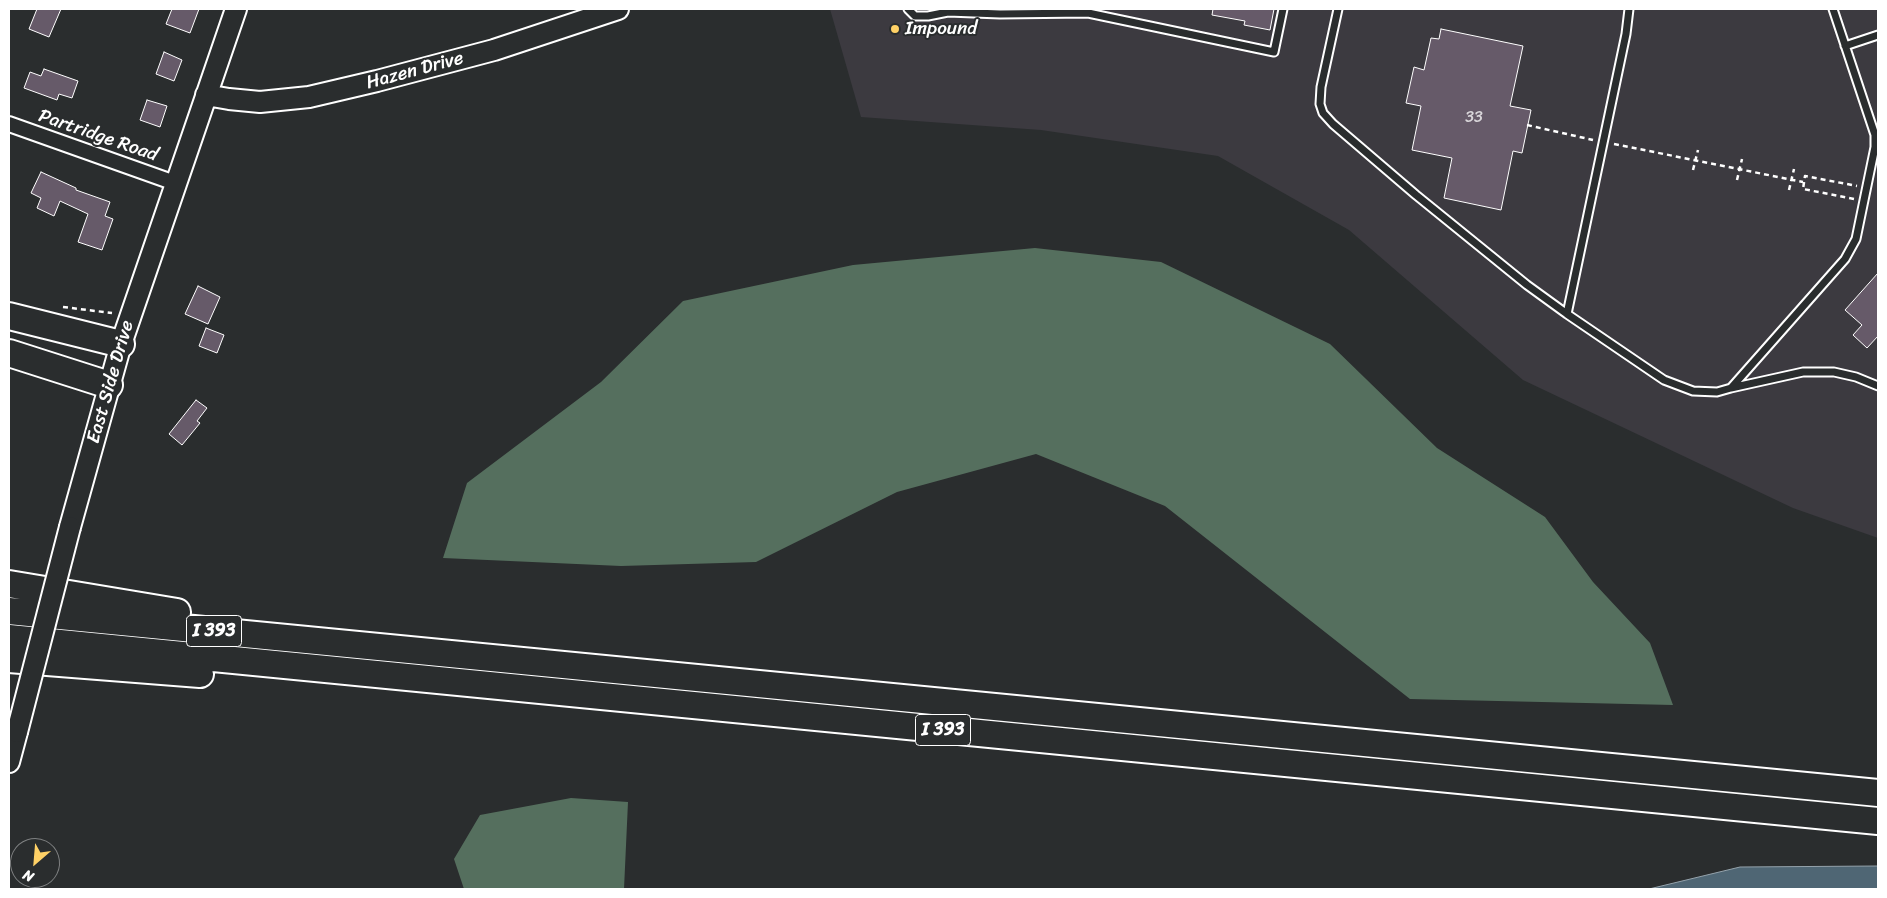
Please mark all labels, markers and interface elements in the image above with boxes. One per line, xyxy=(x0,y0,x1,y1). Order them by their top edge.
place label: Impound xyxy=(905,18,977,40)
marker: Impound xyxy=(889,23,901,35)
street label: Hazen Drive xyxy=(364,47,466,95)
street label: Partridge Road xyxy=(35,105,161,167)
house number: 33 xyxy=(1465,108,1483,128)
street label: East Side Drive xyxy=(83,318,139,446)
road number: I 393 xyxy=(186,616,242,646)
road number: I 393 xyxy=(916,714,970,746)
north arrow xyxy=(10,838,60,888)
text: N xyxy=(18,863,38,889)

